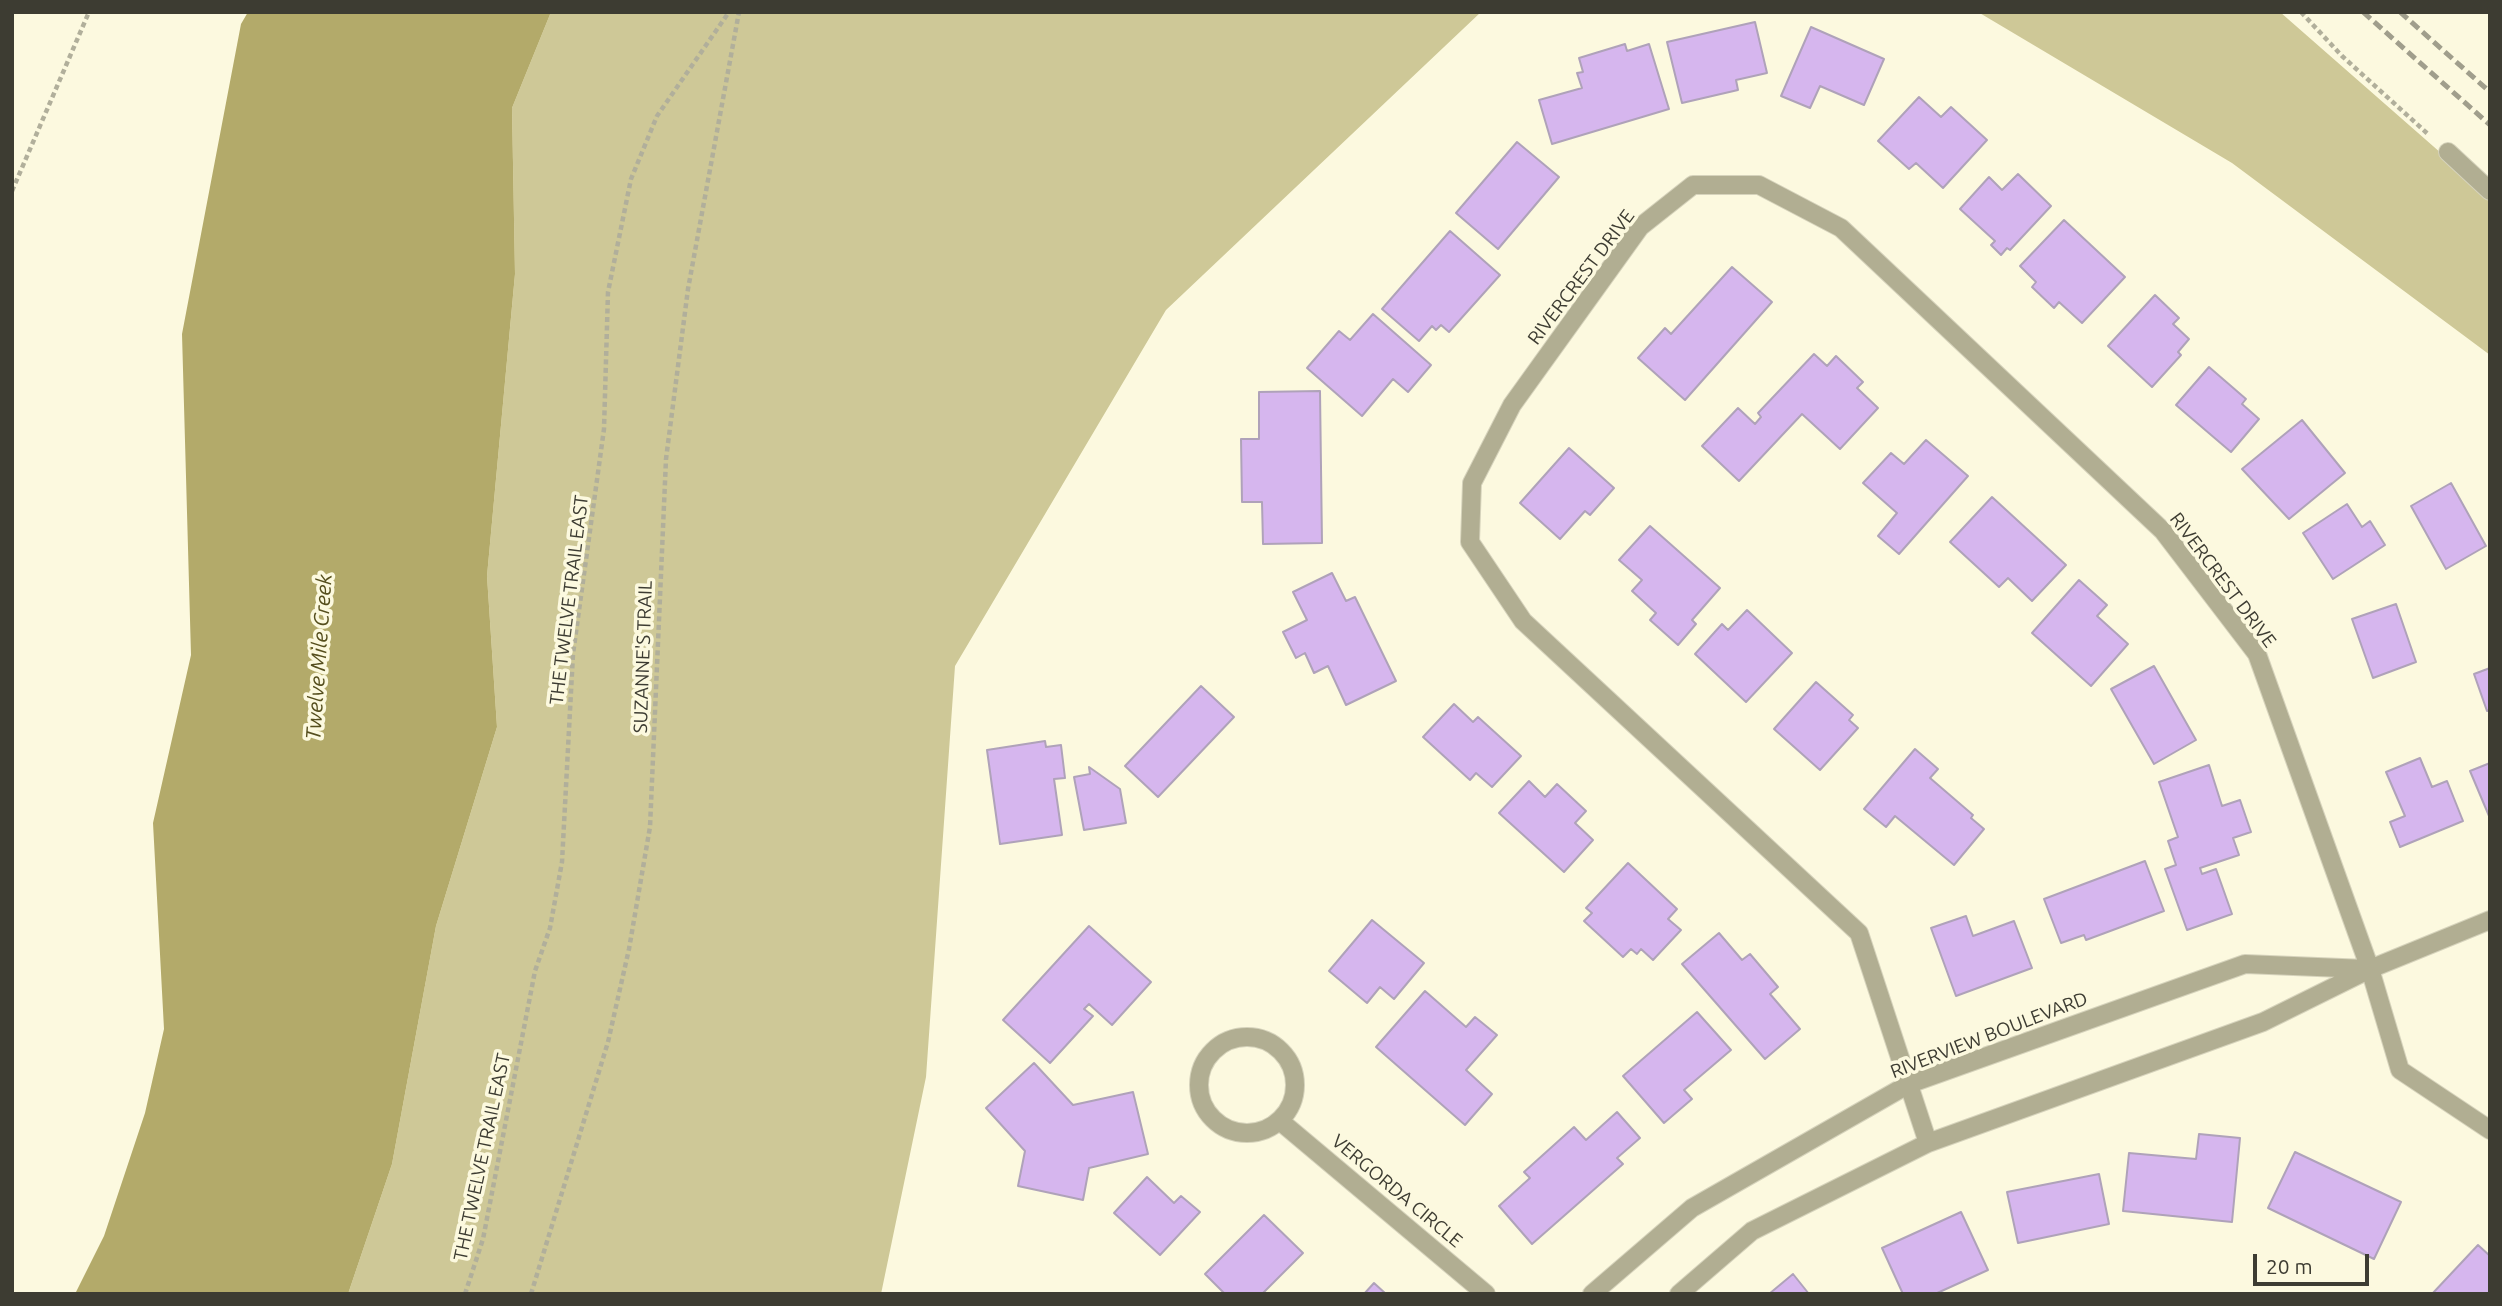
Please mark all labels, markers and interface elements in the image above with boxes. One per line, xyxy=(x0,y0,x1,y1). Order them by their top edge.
street label: RIVERCREST DRIVE xyxy=(1523,205,1639,349)
street label: THE TWELVE TRAIL EAST xyxy=(545,494,593,706)
street label: RIVERCREST DRIVE xyxy=(2165,508,2281,652)
water label: Twelve Mile Creek xyxy=(301,573,337,741)
street label: SUZANNE'S TRAIL xyxy=(629,580,657,734)
street label: RIVERVIEW BOULEVARD xyxy=(1887,987,2091,1083)
street label: THE TWELVE TRAIL EAST xyxy=(449,1051,515,1263)
street label: VERGORDA CIRCLE xyxy=(1327,1130,1467,1252)
scale bar xyxy=(2257,1240,2372,1284)
text: 20 m xyxy=(2266,1254,2313,1278)

